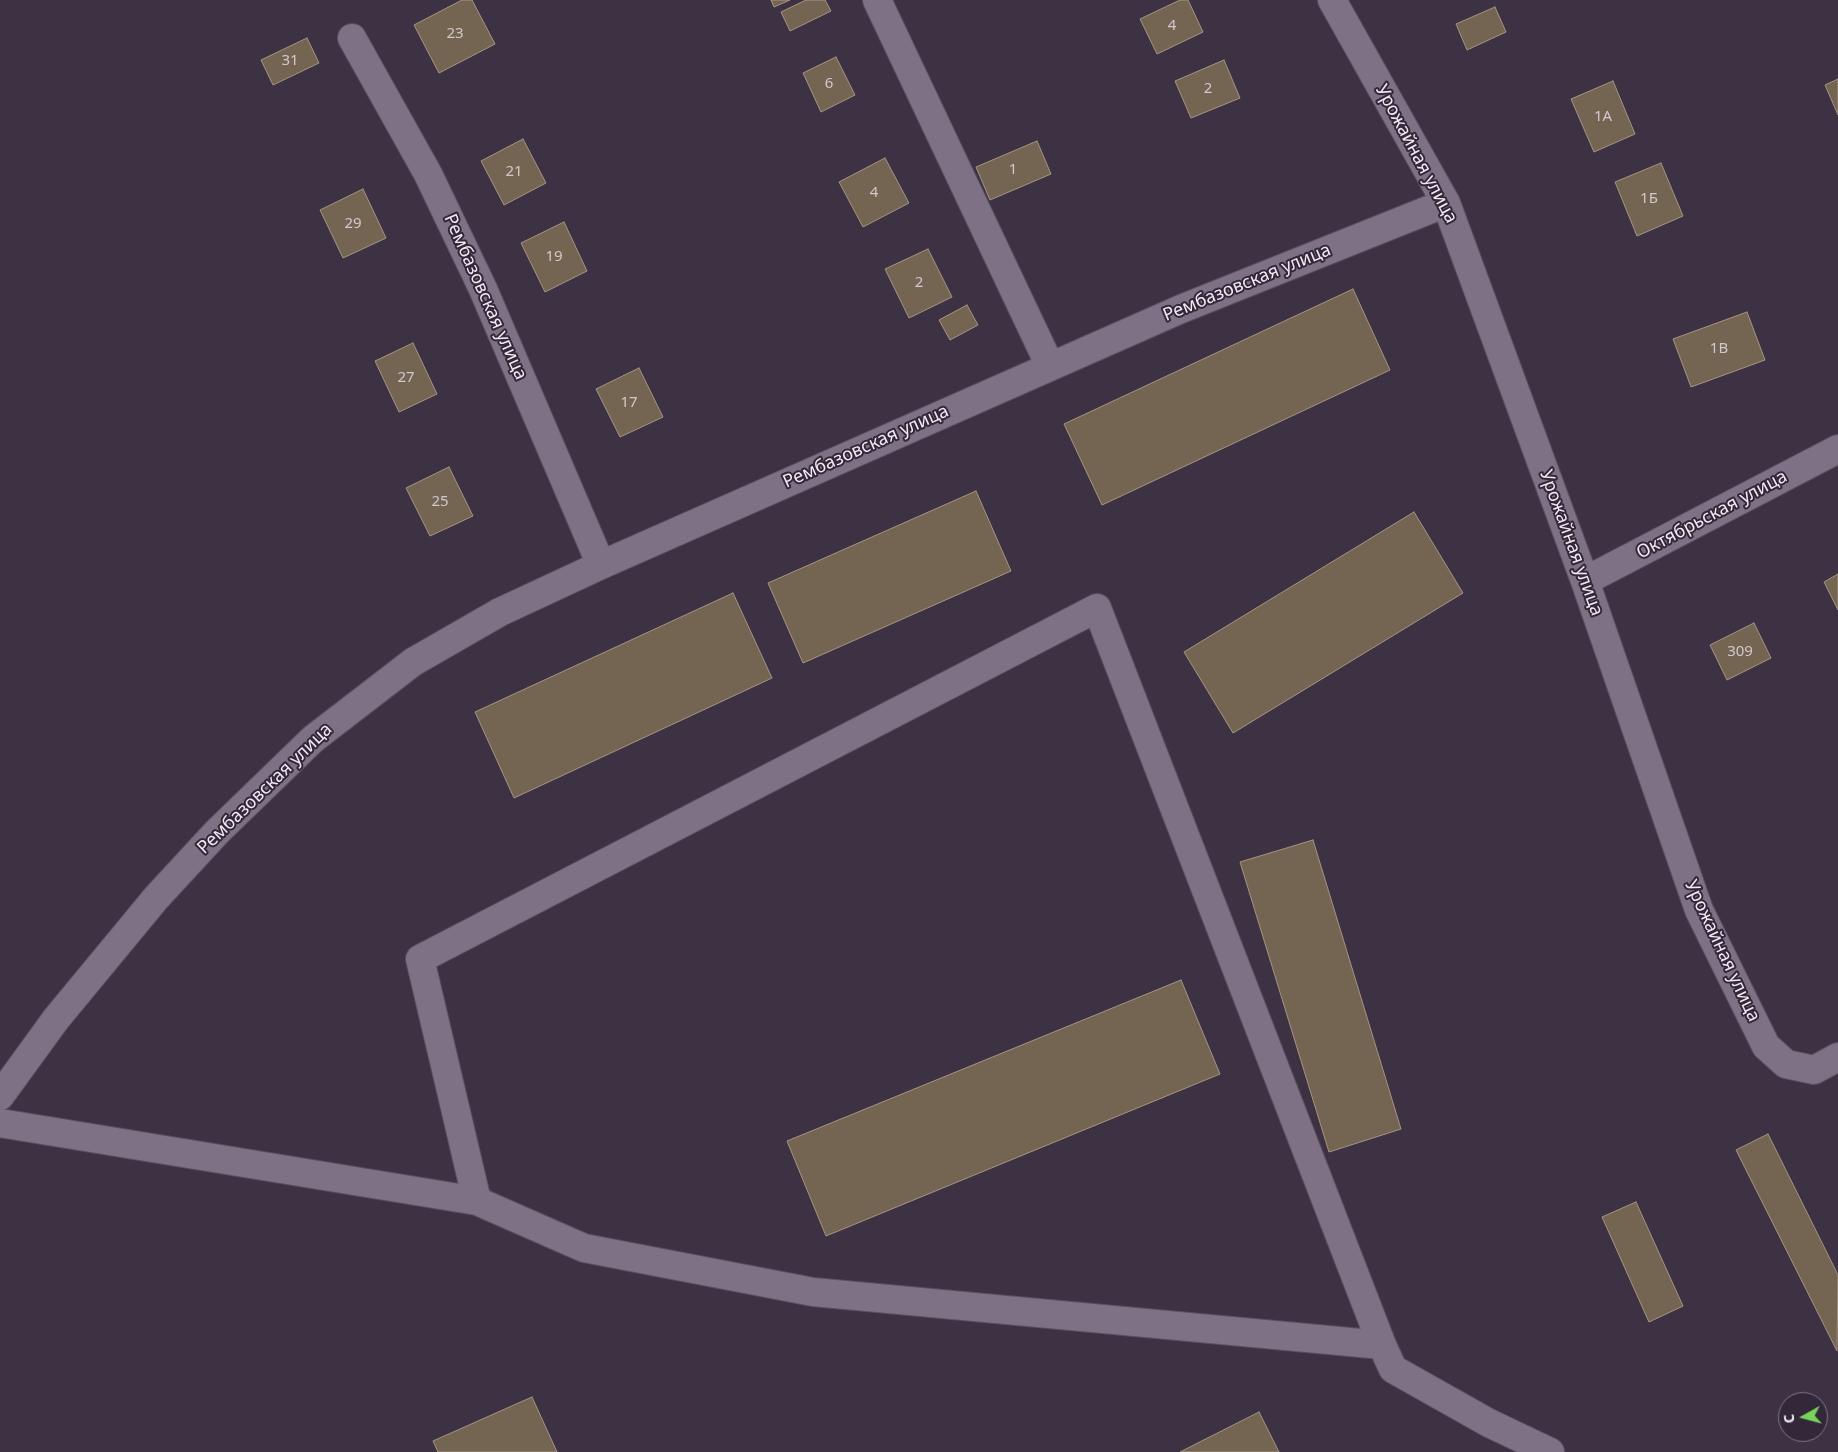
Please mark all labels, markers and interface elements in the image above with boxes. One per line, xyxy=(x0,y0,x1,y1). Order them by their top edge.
house number: 4 xyxy=(1168,17,1176,35)
house number: 23 xyxy=(446,25,464,43)
house number: 31 xyxy=(281,52,299,70)
house number: 6 xyxy=(825,75,833,93)
house number: 2 xyxy=(1204,80,1212,98)
street label: Урожайная улица xyxy=(1370,81,1462,227)
house number: 1А xyxy=(1594,108,1612,126)
house number: 1 xyxy=(1009,161,1017,179)
house number: 21 xyxy=(505,163,523,181)
house number: 4 xyxy=(870,184,878,202)
house number: 1Б xyxy=(1640,190,1658,208)
street label: Рембазовская улица xyxy=(439,211,531,383)
house number: 29 xyxy=(344,215,362,233)
street label: Рембазовская улица xyxy=(1160,239,1334,327)
house number: 19 xyxy=(545,248,563,266)
house number: 2 xyxy=(915,274,923,292)
house number: 1В xyxy=(1710,340,1728,358)
house number: 27 xyxy=(397,369,415,387)
house number: 17 xyxy=(620,394,638,412)
street label: Рембазовская улица xyxy=(780,401,952,493)
street label: Октябрьская улица xyxy=(1633,466,1791,564)
street label: Урожайная улица xyxy=(1535,467,1607,619)
house number: 25 xyxy=(431,493,449,511)
house number: 309 xyxy=(1727,643,1753,661)
street label: Рембазовская улица xyxy=(193,719,337,859)
street label: Урожайная улица xyxy=(1680,877,1764,1025)
north arrow xyxy=(1778,1392,1828,1442)
text: С xyxy=(1779,1413,1799,1424)

